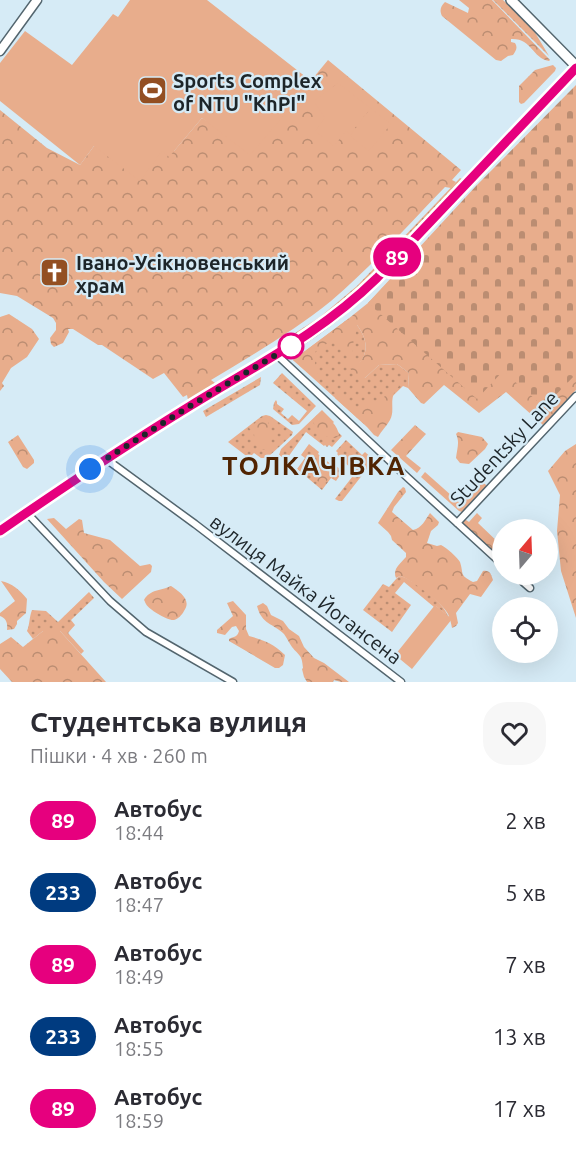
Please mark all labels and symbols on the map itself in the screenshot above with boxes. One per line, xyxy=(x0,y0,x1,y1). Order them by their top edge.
place label: Sports Complex of NTU "KhPI" xyxy=(173,69,322,115)
sports icon: Sports Complex of NTU "KhPI" xyxy=(136,75,168,107)
line badge: 89 xyxy=(370,238,424,276)
place label: Івано-Усікновенський храм xyxy=(76,251,289,297)
church icon: Івано-Усікновенський храм xyxy=(39,257,71,289)
unlabelled marker xyxy=(278,333,304,359)
street label: Studentsky Lane xyxy=(445,386,563,510)
district label: ТОЛКАЧІВКА xyxy=(222,451,406,480)
your location xyxy=(75,454,105,484)
street label: вулиця Майка Йогансена xyxy=(206,509,406,669)
north arrow xyxy=(492,519,558,585)

